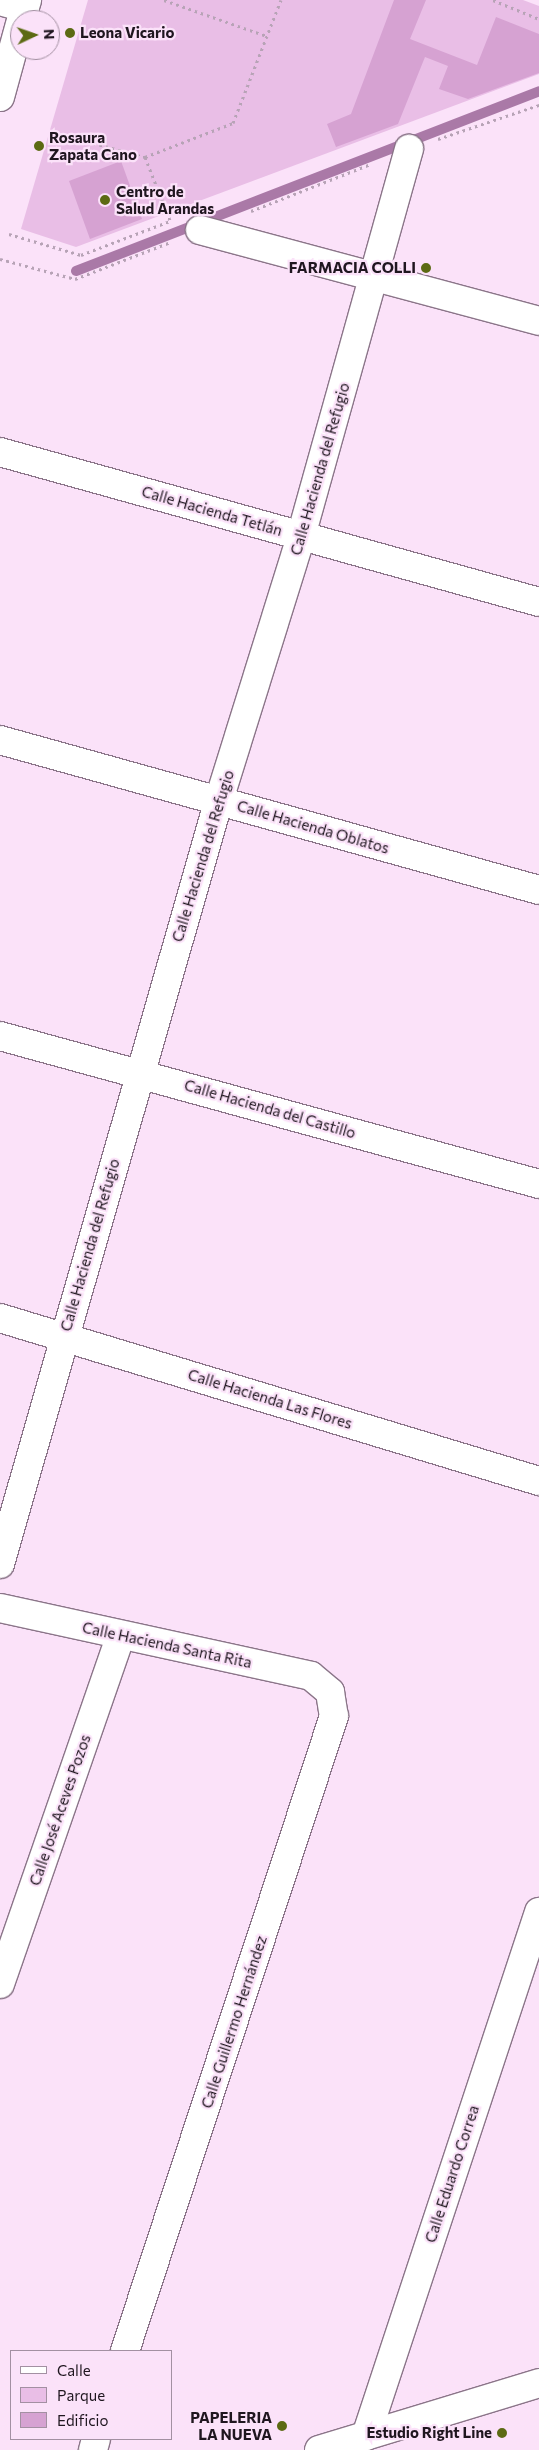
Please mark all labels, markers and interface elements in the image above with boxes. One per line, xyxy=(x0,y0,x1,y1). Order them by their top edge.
north arrow xyxy=(10,10,60,60)
place label: Leona Vicario xyxy=(80,24,174,42)
marker: Leona Vicario xyxy=(64,27,76,39)
text: N xyxy=(41,29,58,40)
place label: Rosaura Zapata Cano xyxy=(49,128,137,163)
marker: Rosaura Zapata Cano xyxy=(33,140,45,152)
place label: Centro de Salud Arandas xyxy=(116,182,214,217)
marker: Centro de Salud Arandas xyxy=(98,193,112,207)
place label: FARMACIA COLLI xyxy=(289,259,416,277)
marker: FARMACIA COLLI xyxy=(420,262,432,274)
street label: Calle Hacienda del Refugio xyxy=(287,381,353,557)
street label: Calle Hacienda Tetlán xyxy=(140,482,284,540)
street label: Calle Hacienda del Refugio xyxy=(168,768,238,944)
street label: Calle Hacienda Oblatos xyxy=(235,797,391,857)
street label: Calle Hacienda del Castillo xyxy=(182,1076,358,1142)
street label: Calle Hacienda del Refugio xyxy=(57,1157,123,1333)
street label: Calle Hacienda Las Flores xyxy=(186,1365,354,1433)
street label: Calle Hacienda Santa Rita xyxy=(81,1618,253,1672)
street label: Calle José Aceves Pozos xyxy=(26,1732,94,1888)
street label: Calle Guillermo Hernández xyxy=(198,1933,270,2111)
street label: Calle Eduardo Correa xyxy=(421,2103,483,2245)
legend xyxy=(10,2350,172,2440)
text: Calle xyxy=(57,2361,91,2379)
text: Parque xyxy=(57,2386,105,2404)
place label: PAPELERIA LA NUEVA xyxy=(190,2408,272,2443)
text: Edificio xyxy=(57,2411,108,2429)
marker: PAPELERIA LA NUEVA xyxy=(276,2420,288,2432)
place label: Estudio Right Line xyxy=(366,2424,492,2442)
marker: Estudio Right Line xyxy=(496,2427,508,2439)

